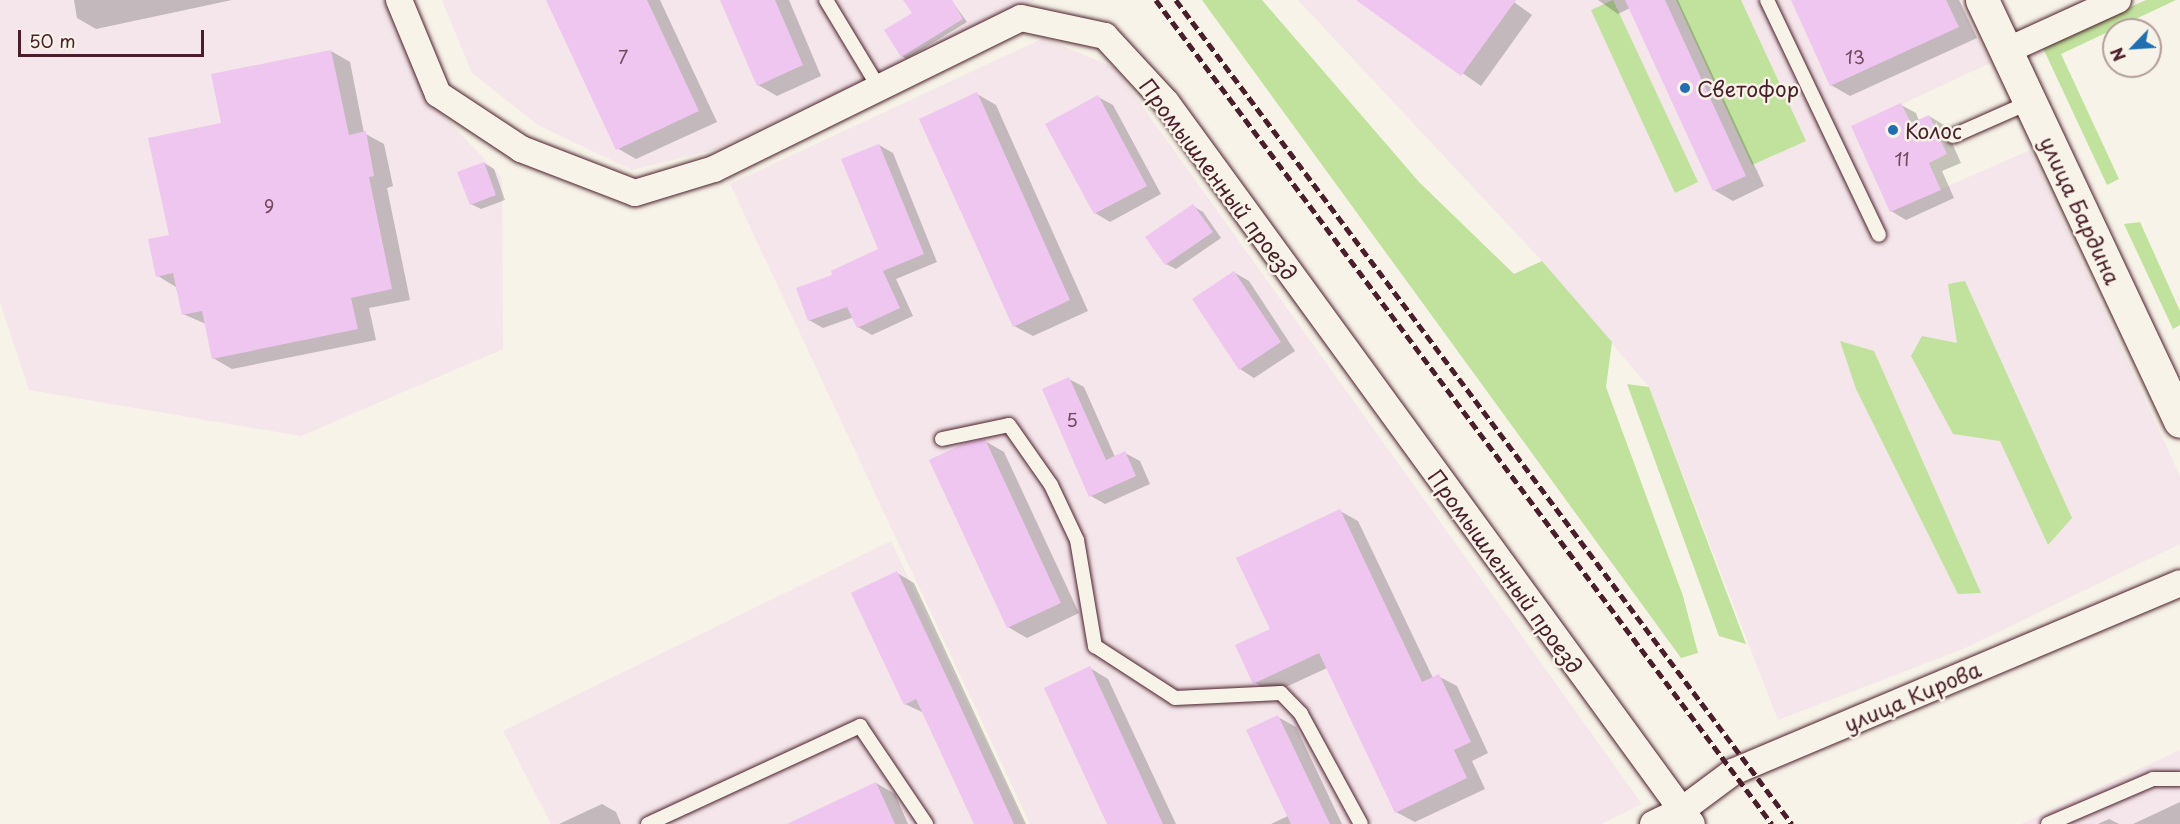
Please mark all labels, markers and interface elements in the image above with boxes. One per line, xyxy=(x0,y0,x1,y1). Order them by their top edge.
scale bar xyxy=(21,18,207,56)
north arrow xyxy=(2102,18,2162,78)
text: 50 m xyxy=(29,27,76,54)
text: N xyxy=(2104,44,2131,66)
house number: 7 xyxy=(618,46,628,68)
house number: 13 xyxy=(1845,46,1865,68)
street label: Промышленный проезд xyxy=(1135,73,1303,285)
place label: Светофор xyxy=(1697,75,1799,101)
marker: Светофор xyxy=(1678,81,1692,95)
place label: Колос xyxy=(1905,117,1962,143)
marker: Колос xyxy=(1886,123,1900,137)
street label: улица Бардина xyxy=(2036,132,2126,288)
house number: 11 xyxy=(1894,148,1910,170)
house number: 9 xyxy=(264,195,274,217)
house number: 5 xyxy=(1066,409,1078,431)
street label: Промышленный проезд xyxy=(1424,464,1588,678)
street label: улица Кирова xyxy=(1840,656,1984,736)

